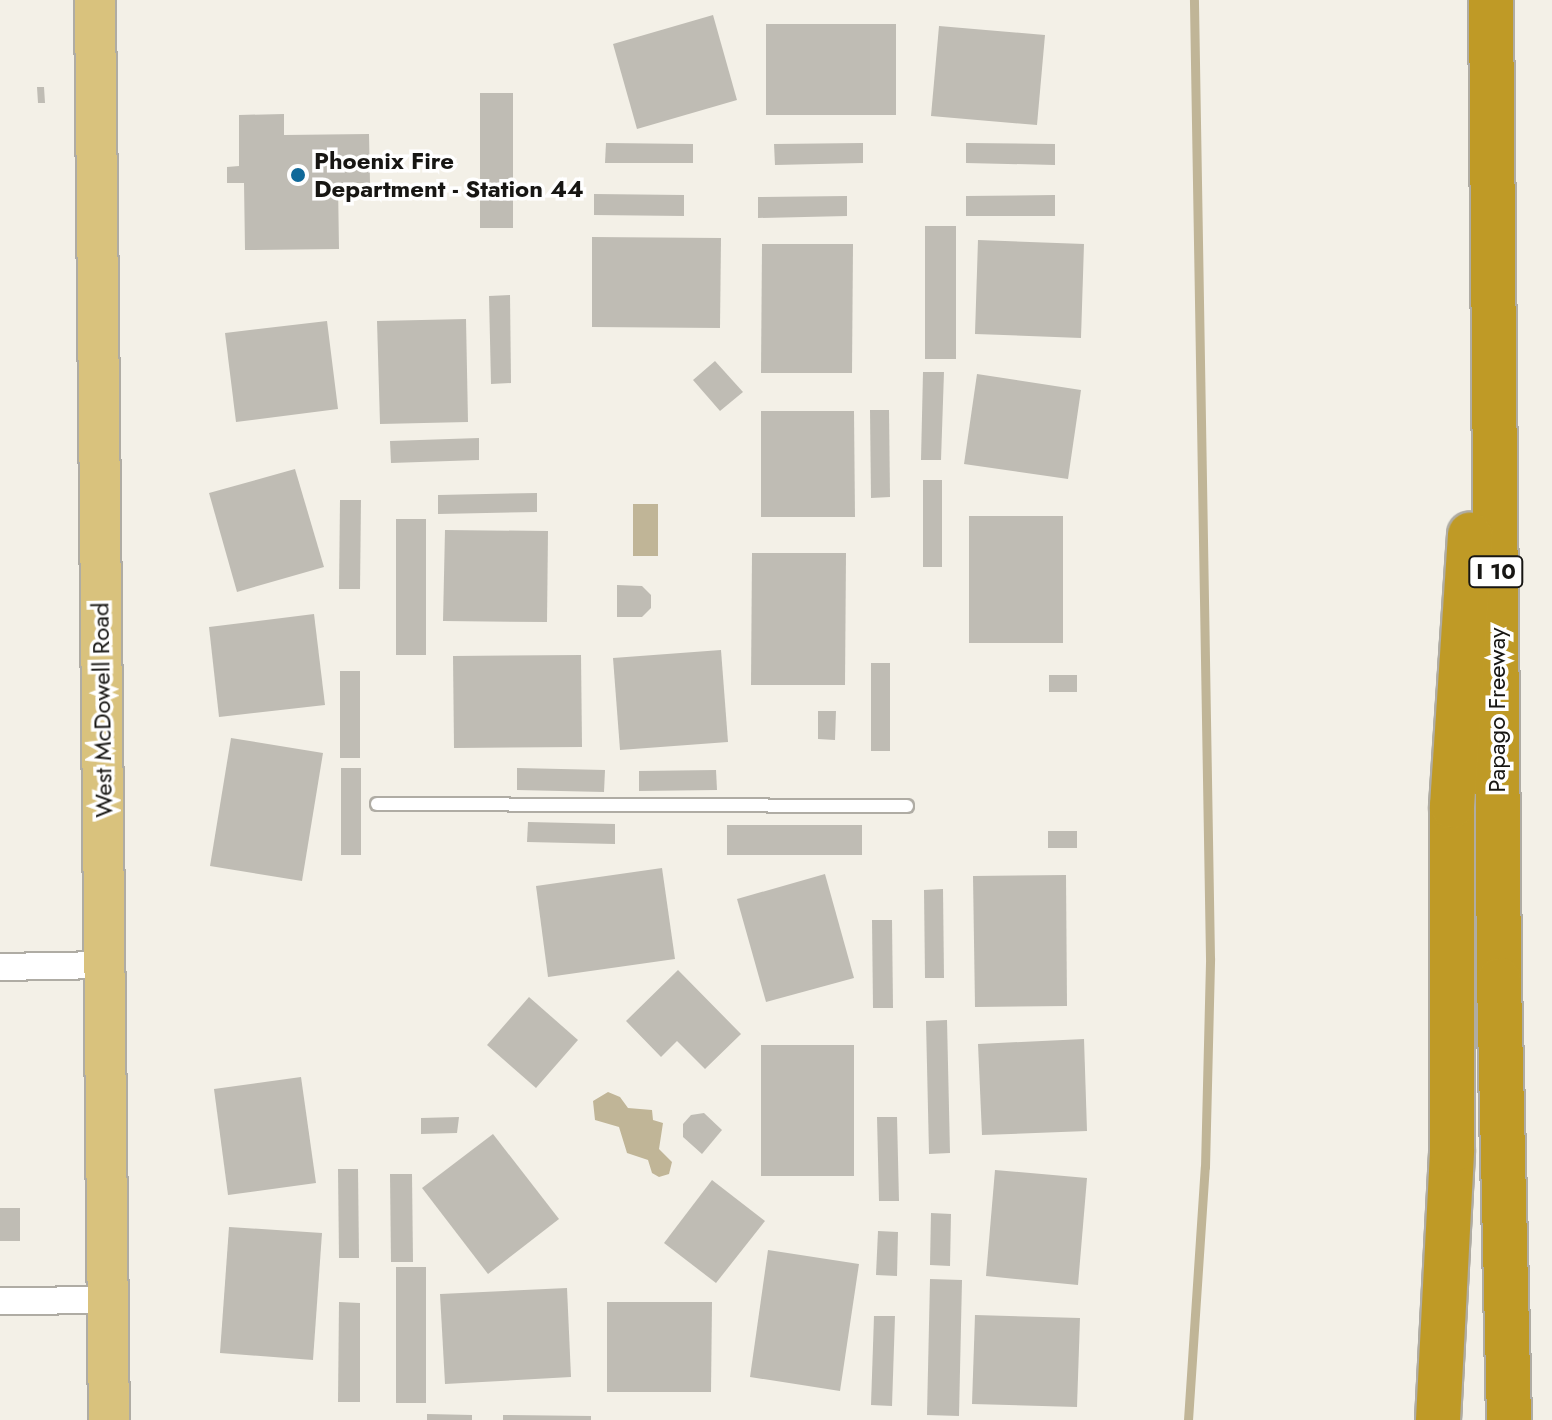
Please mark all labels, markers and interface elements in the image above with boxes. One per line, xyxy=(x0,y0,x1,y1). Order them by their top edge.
place label: Phoenix Fire Department - Station 44 xyxy=(314,147,584,203)
marker: Phoenix Fire Department - Station 44 xyxy=(289,166,307,184)
road number: I 10 xyxy=(1468,554,1524,590)
street label: West McDowell Road xyxy=(86,602,118,818)
street label: Papago Freeway xyxy=(1483,627,1511,793)

